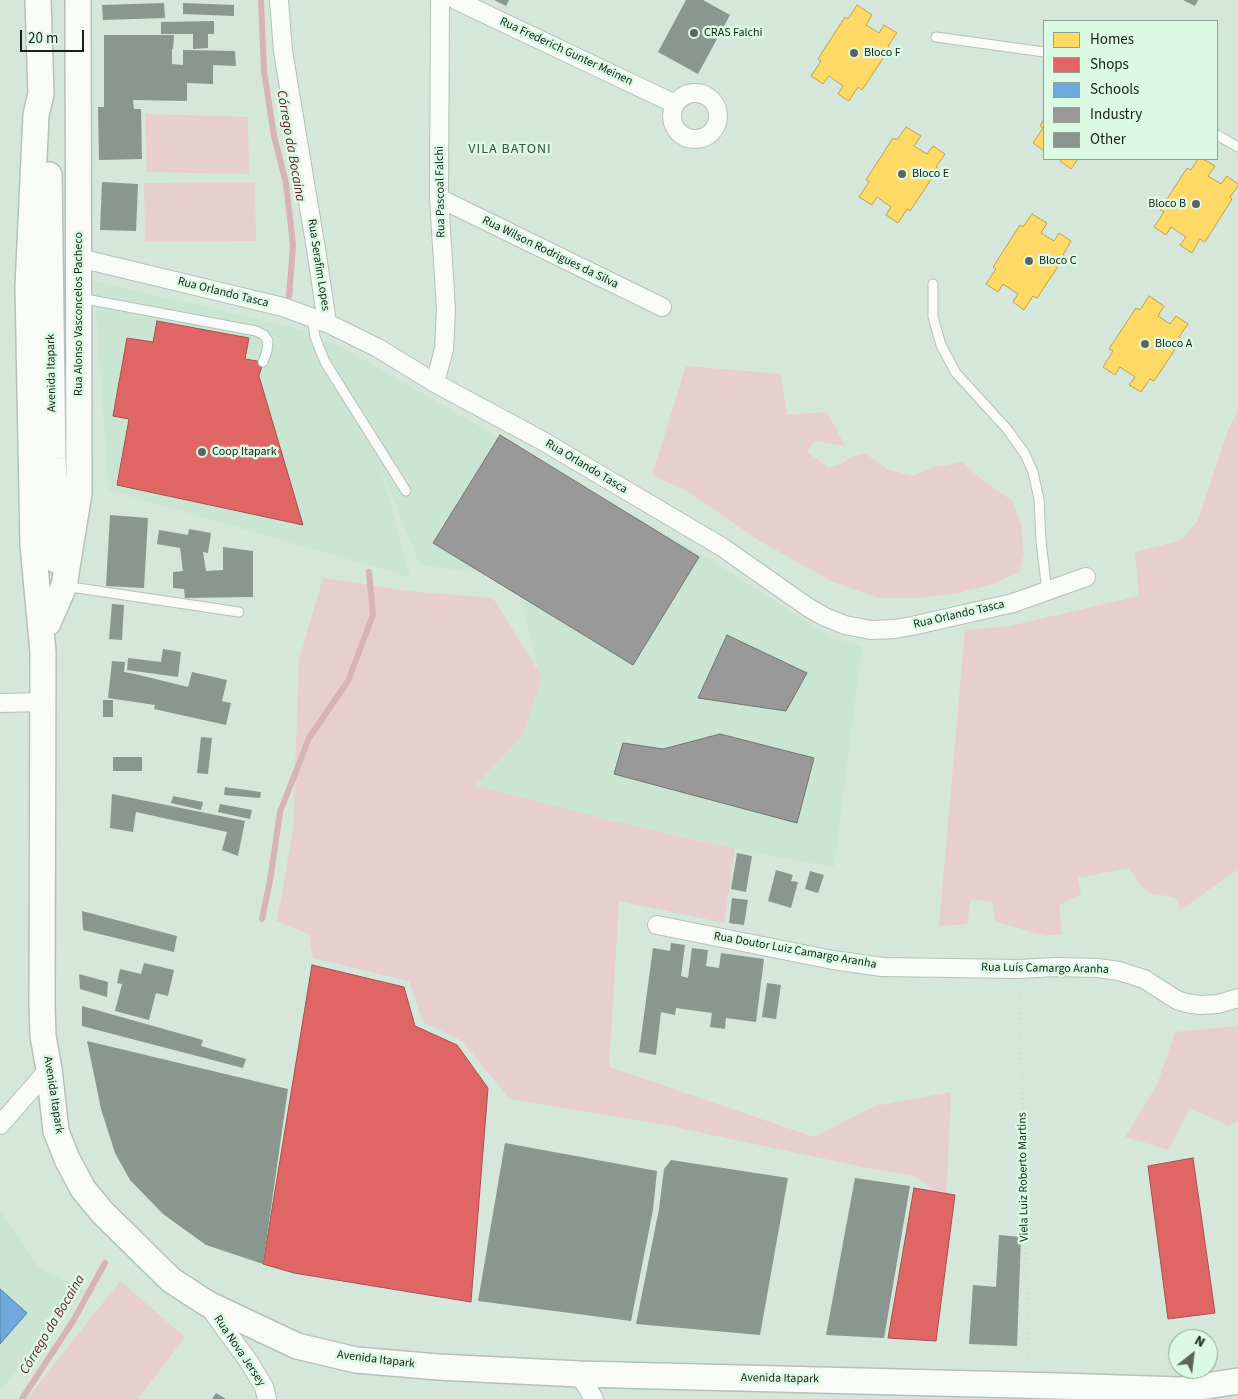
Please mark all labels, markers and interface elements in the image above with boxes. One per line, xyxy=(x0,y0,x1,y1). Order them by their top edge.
street label: Rua Frederich Gunter Meinen xyxy=(497,15,635,89)
scale bar xyxy=(22,20,86,52)
legend xyxy=(1043,20,1218,160)
place label: CRAS Falchi xyxy=(704,26,763,40)
marker: CRAS Falchi xyxy=(688,27,700,39)
text: 20 m xyxy=(28,28,58,49)
text: Homes xyxy=(1090,29,1134,50)
place label: Bloco F xyxy=(864,46,901,60)
marker: Bloco F xyxy=(848,47,860,59)
text: Shops xyxy=(1090,54,1129,75)
text: Schools xyxy=(1090,79,1139,100)
water label: Córrego da Bocaina xyxy=(272,89,308,203)
text: Industry xyxy=(1090,104,1142,125)
text: Other xyxy=(1090,129,1126,150)
district label: VILA BATONI xyxy=(467,142,553,158)
street label: Rua Pascoal Falchi xyxy=(433,146,449,238)
place label: Bloco E xyxy=(912,167,949,181)
marker: Bloco E xyxy=(896,168,908,180)
place label: Bloco B xyxy=(1148,197,1186,211)
marker: Bloco B xyxy=(1190,198,1202,210)
street label: Rua Wilson Rodrigues da Silva xyxy=(480,214,620,292)
street label: Rua Serafim Lopes xyxy=(304,218,332,312)
street label: Rua Alonso Vasconcelos Pacheco xyxy=(72,232,86,396)
place label: Bloco C xyxy=(1039,254,1077,268)
marker: Bloco C xyxy=(1023,255,1035,267)
street label: Rua Orlando Tasca xyxy=(176,275,270,311)
street label: Avenida Itapark xyxy=(44,334,60,412)
place label: Bloco A xyxy=(1155,337,1192,351)
marker: Bloco A xyxy=(1139,338,1151,350)
street label: Rua Orlando Tasca xyxy=(542,437,630,497)
place label: Coop Itapark xyxy=(212,445,277,459)
marker: Coop Itapark xyxy=(196,446,208,458)
street label: Rua Orlando Tasca xyxy=(912,598,1006,632)
street label: Rua Doutor Luiz Camargo Aranha xyxy=(712,930,878,972)
street label: Rua Luís Camargo Aranha xyxy=(981,961,1109,977)
street label: Avenida Itapark xyxy=(40,1055,66,1135)
street label: Viela Luiz Roberto Martins xyxy=(1016,1112,1032,1242)
water label: Córrego da Bocaina xyxy=(17,1272,89,1378)
street label: Rua Nova Jersey xyxy=(210,1313,268,1389)
north arrow xyxy=(1168,1329,1218,1379)
text: N xyxy=(1191,1331,1209,1353)
street label: Avenida Itapark xyxy=(336,1348,416,1372)
street label: Avenida Itapark xyxy=(741,1371,819,1387)

